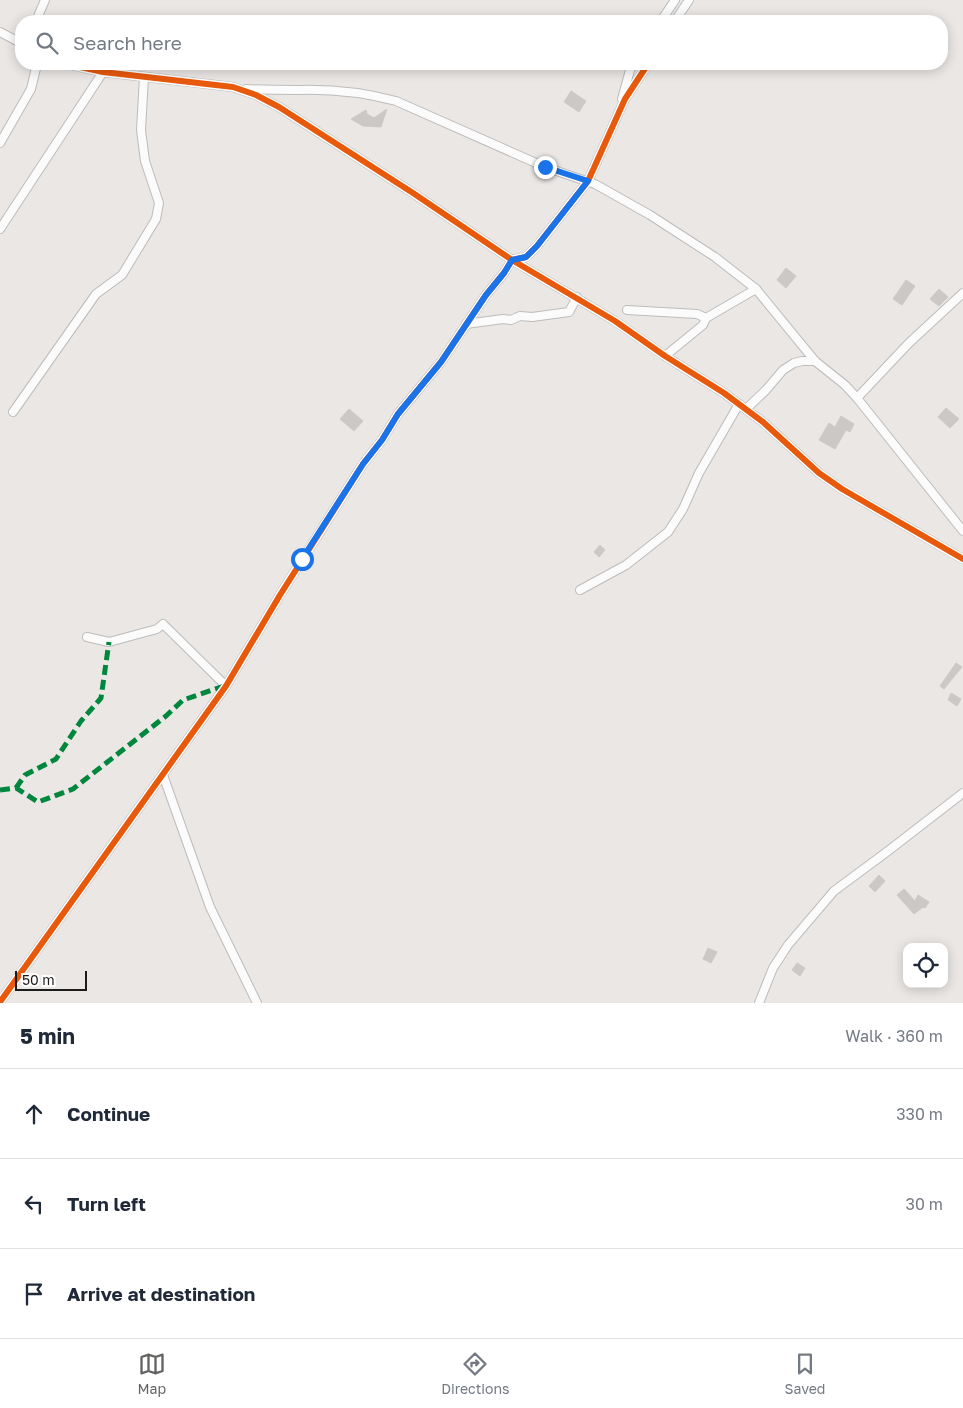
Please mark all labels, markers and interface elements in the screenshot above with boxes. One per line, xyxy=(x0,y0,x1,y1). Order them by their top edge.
search box xyxy=(15,15,948,70)
icon: search xyxy=(33,29,61,57)
text: Search here xyxy=(73,31,182,54)
route end xyxy=(534,156,557,179)
route start xyxy=(291,548,314,571)
map controls xyxy=(903,943,948,988)
button: locate xyxy=(903,943,948,988)
scale bar xyxy=(15,968,88,991)
text: 50 m xyxy=(22,971,55,988)
text: 5 min xyxy=(20,1023,75,1049)
text: Walk · 360 m xyxy=(845,1026,943,1046)
icon: ahead xyxy=(20,1100,48,1128)
text: Continue xyxy=(67,1102,150,1125)
text: 330 m xyxy=(896,1104,943,1124)
icon: left xyxy=(20,1190,48,1218)
text: Turn left xyxy=(67,1192,146,1215)
text: 30 m xyxy=(906,1194,943,1214)
icon: arrive xyxy=(20,1280,48,1308)
text: Arrive at destination xyxy=(67,1282,255,1305)
tab: Map xyxy=(138,1350,166,1397)
tab: Directions xyxy=(441,1350,510,1397)
tab: Saved xyxy=(785,1350,825,1397)

